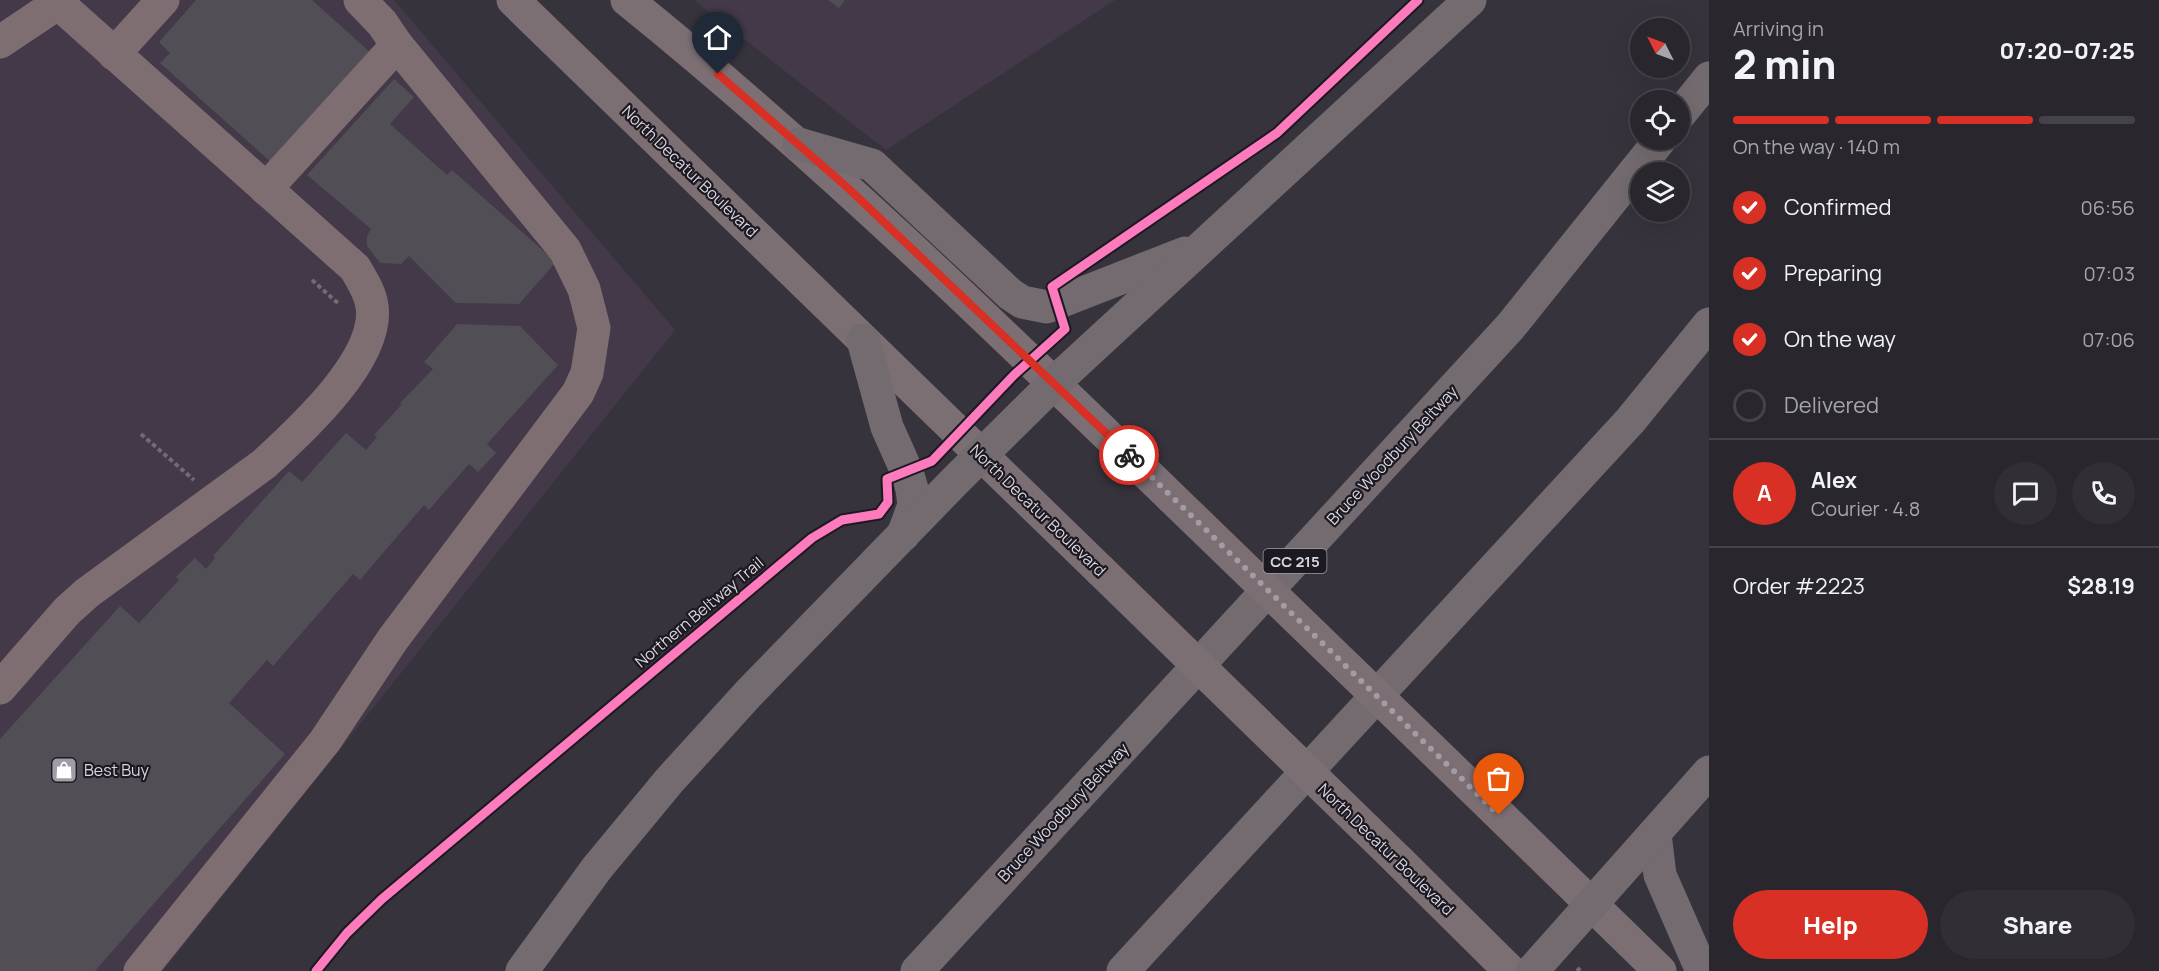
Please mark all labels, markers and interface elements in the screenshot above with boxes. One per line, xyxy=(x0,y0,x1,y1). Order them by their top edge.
pin xyxy=(692,12,743,74)
text: Arriving in xyxy=(1733,15,1824,42)
north arrow xyxy=(1630,18,1690,78)
map controls xyxy=(1630,18,1690,222)
icon: home xyxy=(701,21,734,54)
text: 07:20–07:25 xyxy=(1999,36,2135,66)
text: 2 min xyxy=(1733,37,1836,91)
button: locate xyxy=(1630,90,1690,150)
street label: North Decatur Boulevard xyxy=(617,100,763,242)
text: On the way · 140 m xyxy=(1733,133,1900,160)
button: layers xyxy=(1630,162,1690,222)
icon: check xyxy=(1733,191,1766,224)
text: Confirmed xyxy=(1784,192,1892,222)
text: 06:56 xyxy=(2080,194,2135,221)
icon: check xyxy=(1733,257,1766,290)
text: Preparing xyxy=(1784,258,1882,288)
text: 07:03 xyxy=(2084,260,2135,287)
icon: check xyxy=(1733,323,1766,356)
text: On the way xyxy=(1784,324,1896,354)
text: 07:06 xyxy=(2082,326,2135,353)
street label: Bruce Woodbury Beltway xyxy=(1322,380,1463,529)
text: Delivered xyxy=(1784,390,1879,420)
courier xyxy=(1099,425,1159,485)
street label: North Decatur Boulevard xyxy=(965,439,1111,581)
icon: bike xyxy=(1113,439,1146,472)
button: chat xyxy=(1994,462,2057,525)
button: phone xyxy=(2072,462,2135,525)
text: Alex xyxy=(1811,465,1857,495)
text: A xyxy=(1757,478,1772,508)
text: Courier · 4.8 xyxy=(1811,495,1920,522)
road number: CC 215 xyxy=(1264,549,1326,573)
street label: Northern Beltway Trail xyxy=(630,552,768,672)
text: Order #2223 xyxy=(1733,571,1865,601)
text: $28.19 xyxy=(2067,571,2135,601)
street label: Bruce Woodbury Beltway xyxy=(993,737,1134,886)
pin xyxy=(1473,753,1524,815)
shop icon: Best Buy xyxy=(49,755,79,785)
place label: Best Buy xyxy=(84,759,149,781)
icon: bag xyxy=(1482,762,1515,795)
street label: North Decatur Boulevard xyxy=(1313,778,1459,920)
button: Help xyxy=(1733,890,1928,959)
button: Share xyxy=(1940,890,2135,959)

